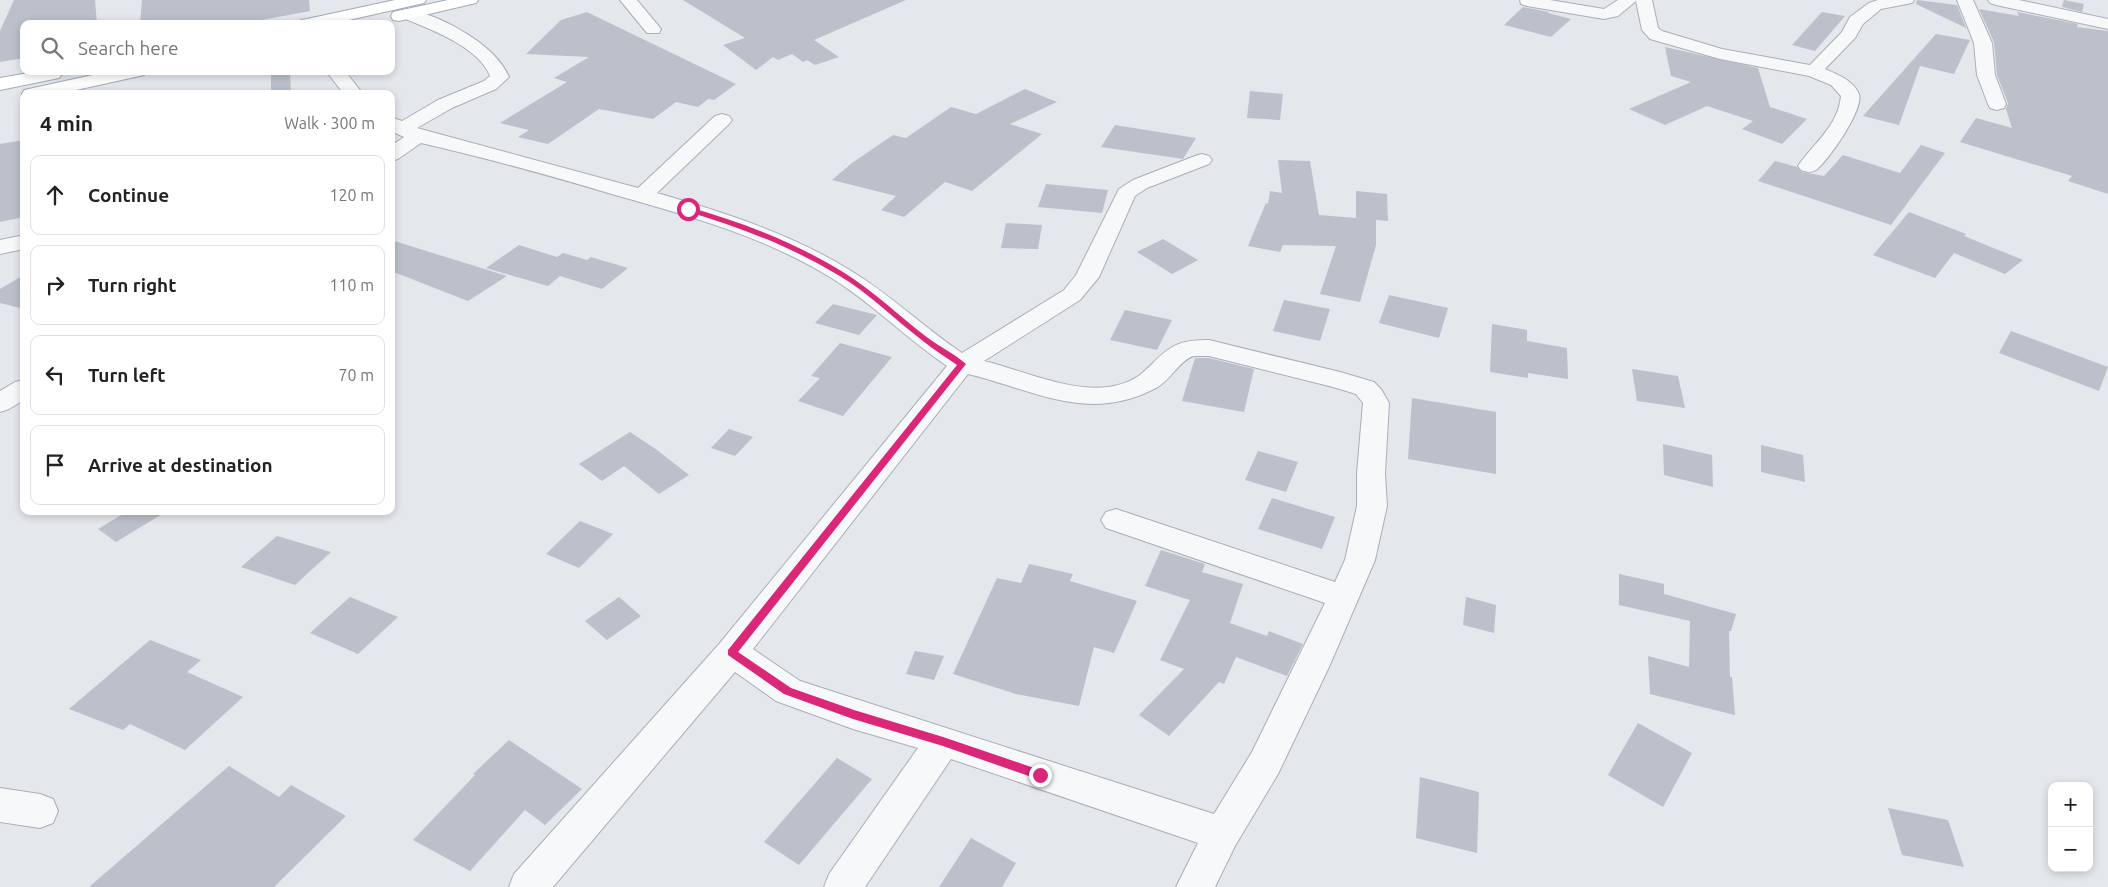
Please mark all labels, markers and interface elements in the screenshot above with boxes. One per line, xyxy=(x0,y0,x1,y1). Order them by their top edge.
search box xyxy=(20,20,395,75)
icon: search xyxy=(38,34,66,62)
text: Search here xyxy=(78,37,178,59)
text: 4 min xyxy=(40,111,93,135)
text: Walk · 300 m xyxy=(284,114,375,132)
icon: ahead xyxy=(41,181,69,209)
text: Continue xyxy=(88,184,169,206)
text: 120 m xyxy=(329,186,374,204)
route start xyxy=(677,198,700,221)
icon: right xyxy=(41,271,69,299)
text: Turn right xyxy=(88,274,176,296)
text: 110 m xyxy=(329,276,374,294)
icon: left xyxy=(41,361,69,389)
text: Turn left xyxy=(88,364,166,386)
text: 70 m xyxy=(338,366,374,384)
icon: arrive xyxy=(41,451,69,479)
text: Arrive at destination xyxy=(88,454,273,476)
route end xyxy=(1029,764,1052,787)
map controls xyxy=(2048,782,2093,872)
button: + xyxy=(2048,782,2093,827)
button: − xyxy=(2048,827,2093,872)

